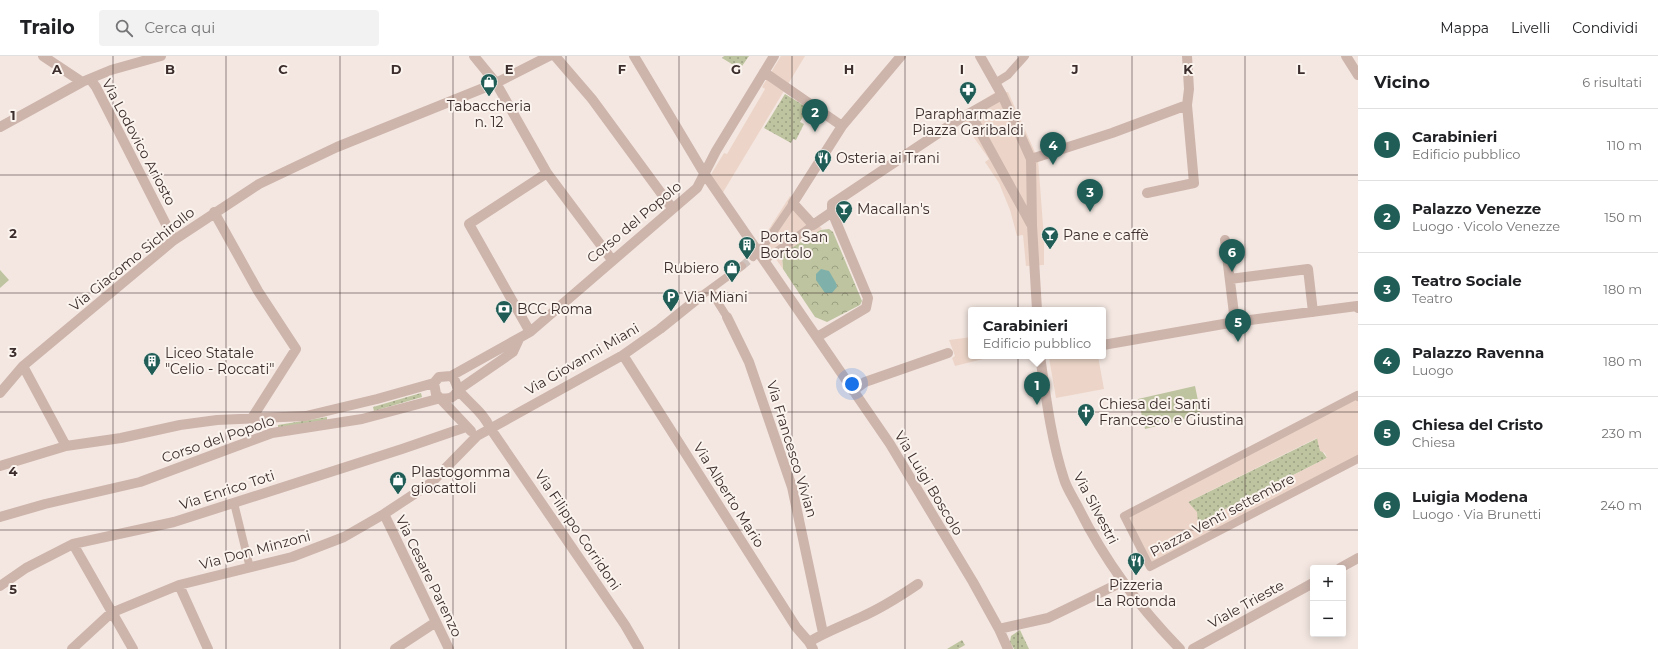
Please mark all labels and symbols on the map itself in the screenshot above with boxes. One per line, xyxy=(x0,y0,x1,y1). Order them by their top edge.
text: A xyxy=(51,61,63,77)
text: B xyxy=(165,61,175,77)
text: C xyxy=(278,61,288,77)
text: D xyxy=(391,61,402,77)
text: E xyxy=(505,61,514,77)
text: F xyxy=(618,61,626,77)
text: G xyxy=(731,61,741,77)
text: H xyxy=(844,61,854,77)
text: I xyxy=(960,61,964,77)
text: J xyxy=(1070,61,1079,77)
text: K xyxy=(1183,61,1193,77)
text: L xyxy=(1297,61,1305,77)
shop icon: Tabaccheria n. 12 xyxy=(479,72,499,97)
street label: Via Lodovico Ariosto xyxy=(98,76,180,209)
pharmacy icon: Parapharmazie Piazza Garibaldi xyxy=(958,80,978,105)
place label: Tabaccheria n. 12 xyxy=(447,97,531,131)
pin: 2 xyxy=(802,99,828,132)
place label: Parapharmazie Piazza Garibaldi xyxy=(912,105,1024,139)
text: 1 xyxy=(10,107,16,123)
pin: 4 xyxy=(1040,132,1066,165)
restaurant icon: Osteria ai Trani xyxy=(813,148,833,173)
place label: Osteria ai Trani xyxy=(836,149,940,167)
street label: Corso del Popolo xyxy=(583,177,685,267)
pin: 3 xyxy=(1077,179,1103,212)
bar icon: Macallan's xyxy=(834,199,854,224)
place label: Macallan's xyxy=(857,200,930,218)
street label: Via Giacomo Sichirollo xyxy=(66,203,198,315)
text: 2 xyxy=(9,225,17,241)
bar icon: Pane e caffè xyxy=(1040,225,1060,250)
place label: Pane e caffè xyxy=(1063,226,1149,244)
place label: Porta San Bortolo xyxy=(760,228,828,262)
building icon: Porta San Bortolo xyxy=(737,235,757,260)
pin: 6 xyxy=(1219,239,1245,272)
shop icon: Rubiero xyxy=(722,258,742,283)
place label: Rubiero xyxy=(664,259,719,277)
parking icon: Via Miani xyxy=(661,287,681,312)
place label: Via Miani xyxy=(684,288,748,306)
bank icon: BCC Roma xyxy=(494,299,514,324)
place label: BCC Roma xyxy=(517,300,593,318)
pin: 5 xyxy=(1225,309,1251,342)
street label: Via Giovanni Miani xyxy=(522,319,642,399)
text: 3 xyxy=(8,344,17,360)
place label: Liceo Statale "Celio - Roccati" xyxy=(165,344,275,378)
building icon: Liceo Statale "Celio - Roccati" xyxy=(142,351,162,376)
pin: 1 xyxy=(1024,372,1050,405)
your location xyxy=(842,374,862,394)
street label: Via Francesco Vivian xyxy=(763,378,821,520)
place label: Chiesa dei Santi Francesco e Giustina xyxy=(1099,395,1244,429)
church icon: Chiesa dei Santi Francesco e Giustina xyxy=(1076,402,1096,427)
street label: Corso del Popolo xyxy=(159,411,277,467)
street label: Via Luigi Boscolo xyxy=(891,427,967,539)
street label: Via Alberto Mario xyxy=(689,439,769,551)
text: 4 xyxy=(9,463,18,479)
place label: Plastogomma giocattoli xyxy=(411,463,510,497)
street label: Via Enrico Toti xyxy=(177,466,277,514)
street label: Via Filippo Corridoni xyxy=(531,466,625,594)
street label: Via Silvestri xyxy=(1070,469,1122,547)
street label: Piazza Venti settembre xyxy=(1147,469,1297,561)
shop icon: Plastogomma giocattoli xyxy=(388,470,408,495)
street label: Via Cesare Parenzo xyxy=(392,512,466,640)
street label: Via Don Minzoni xyxy=(197,527,313,573)
restaurant icon: Pizzeria La Rotonda xyxy=(1126,551,1146,576)
place label: Pizzeria La Rotonda xyxy=(1096,576,1176,610)
street label: Viale Trieste xyxy=(1205,576,1287,632)
text: 5 xyxy=(9,581,17,597)

